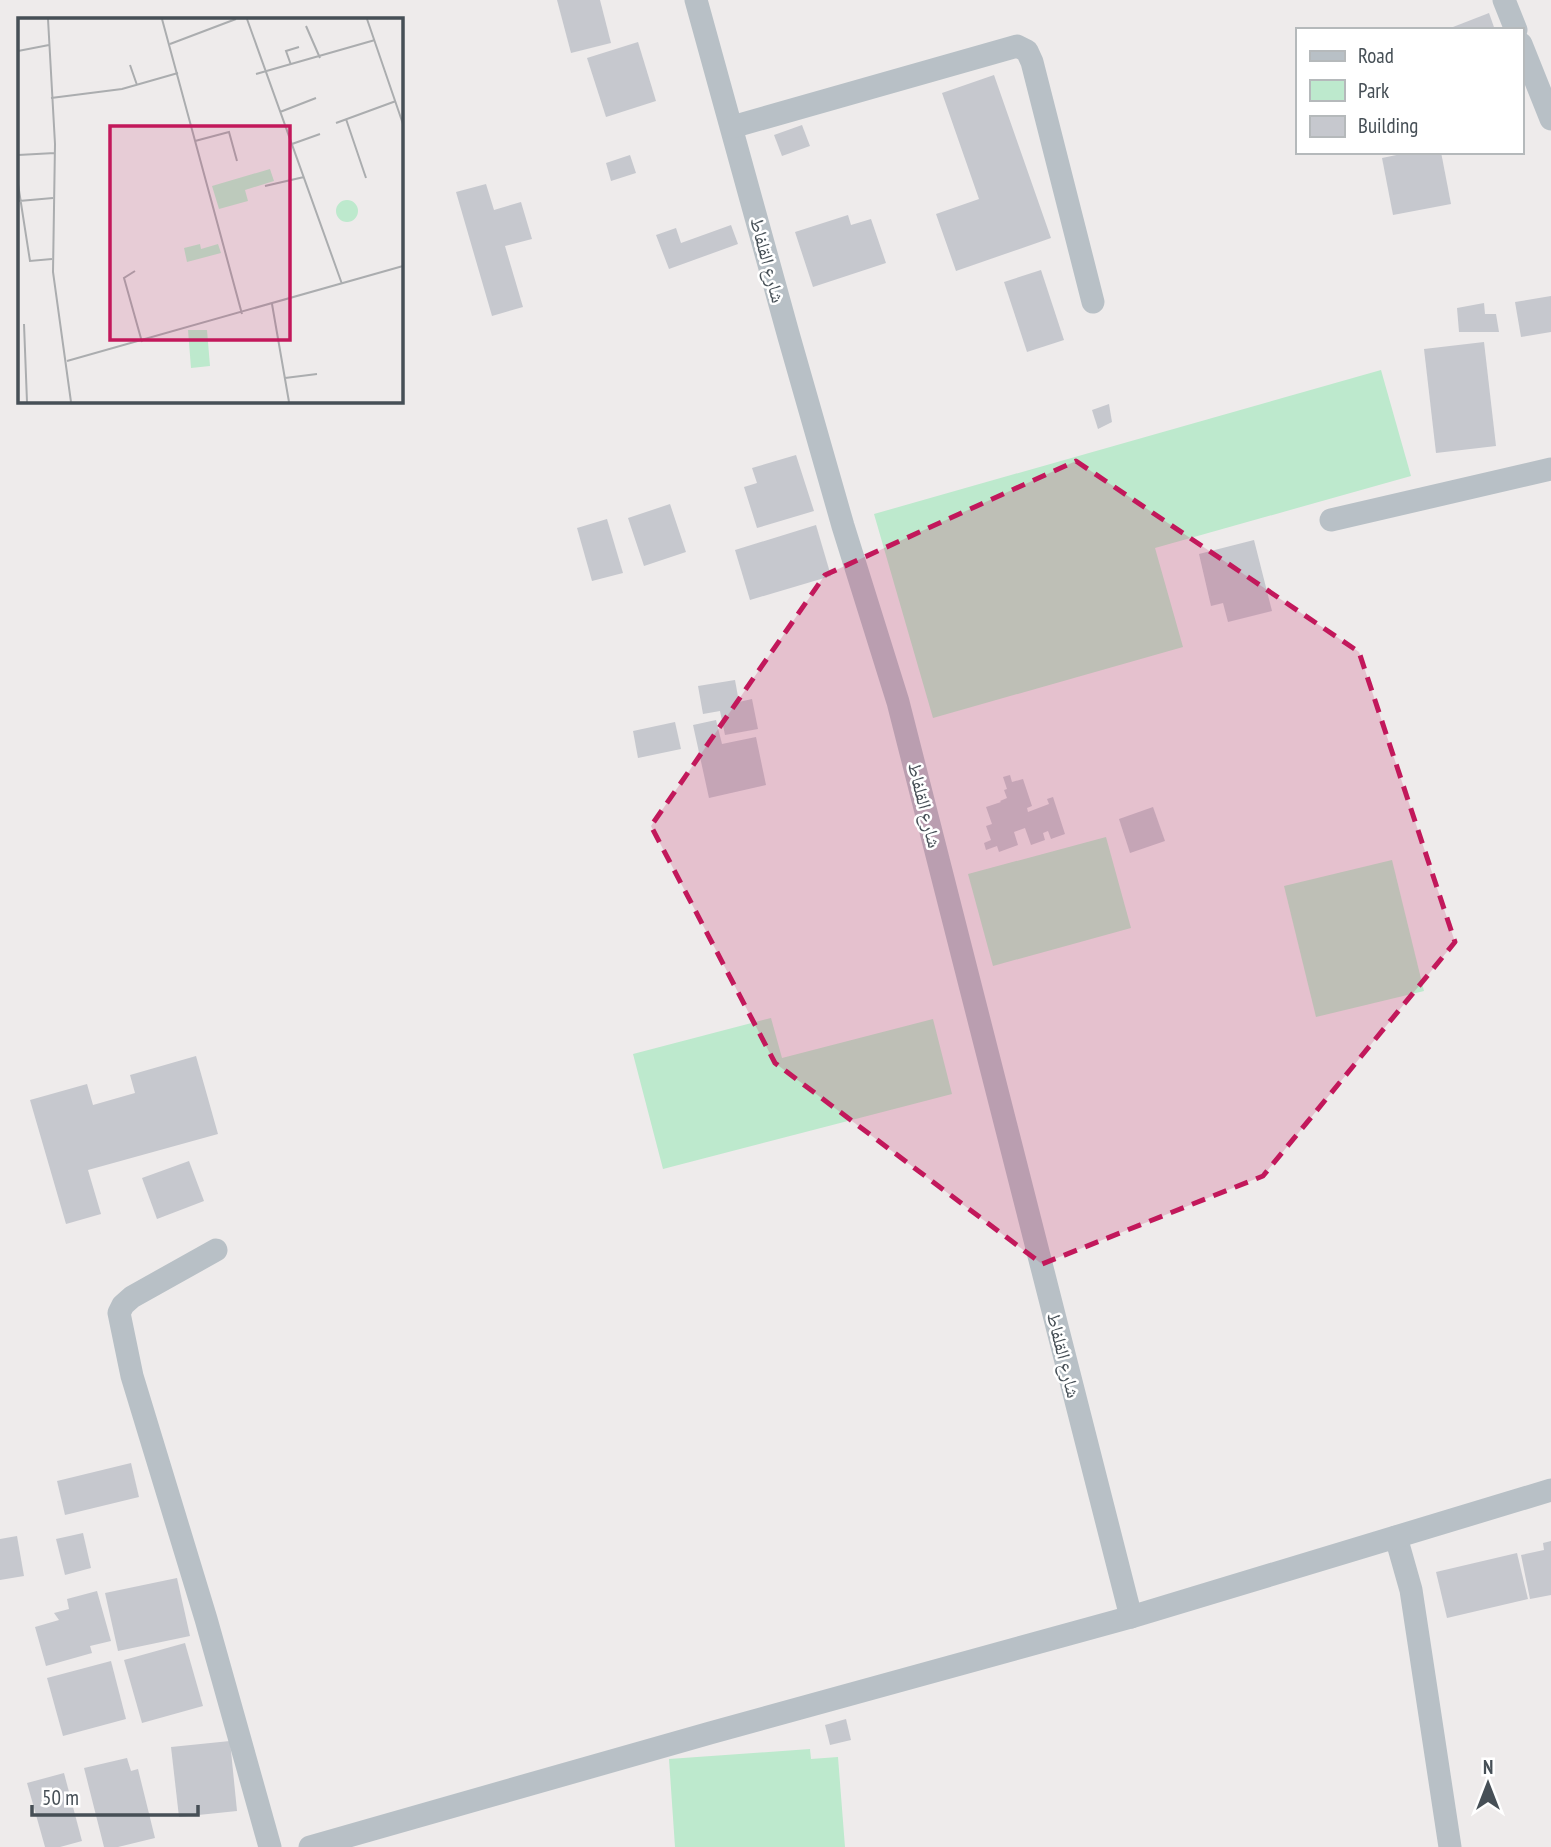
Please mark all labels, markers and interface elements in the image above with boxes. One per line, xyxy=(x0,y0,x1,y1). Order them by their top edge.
inset map xyxy=(18,18,402,402)
legend xyxy=(1296,28,1523,154)
text: Road xyxy=(1358,42,1394,69)
text: Park xyxy=(1358,77,1389,104)
text: Building xyxy=(1358,112,1418,139)
street label: شارع القلفاط xyxy=(745,215,791,305)
street label: شارع القلفاط xyxy=(903,760,947,850)
street label: شارع القلفاط xyxy=(1042,1310,1086,1400)
north arrow xyxy=(1453,1749,1523,1819)
text: N xyxy=(1483,1755,1493,1779)
scale bar xyxy=(32,1773,198,1817)
text: 50 m xyxy=(42,1784,79,1811)

